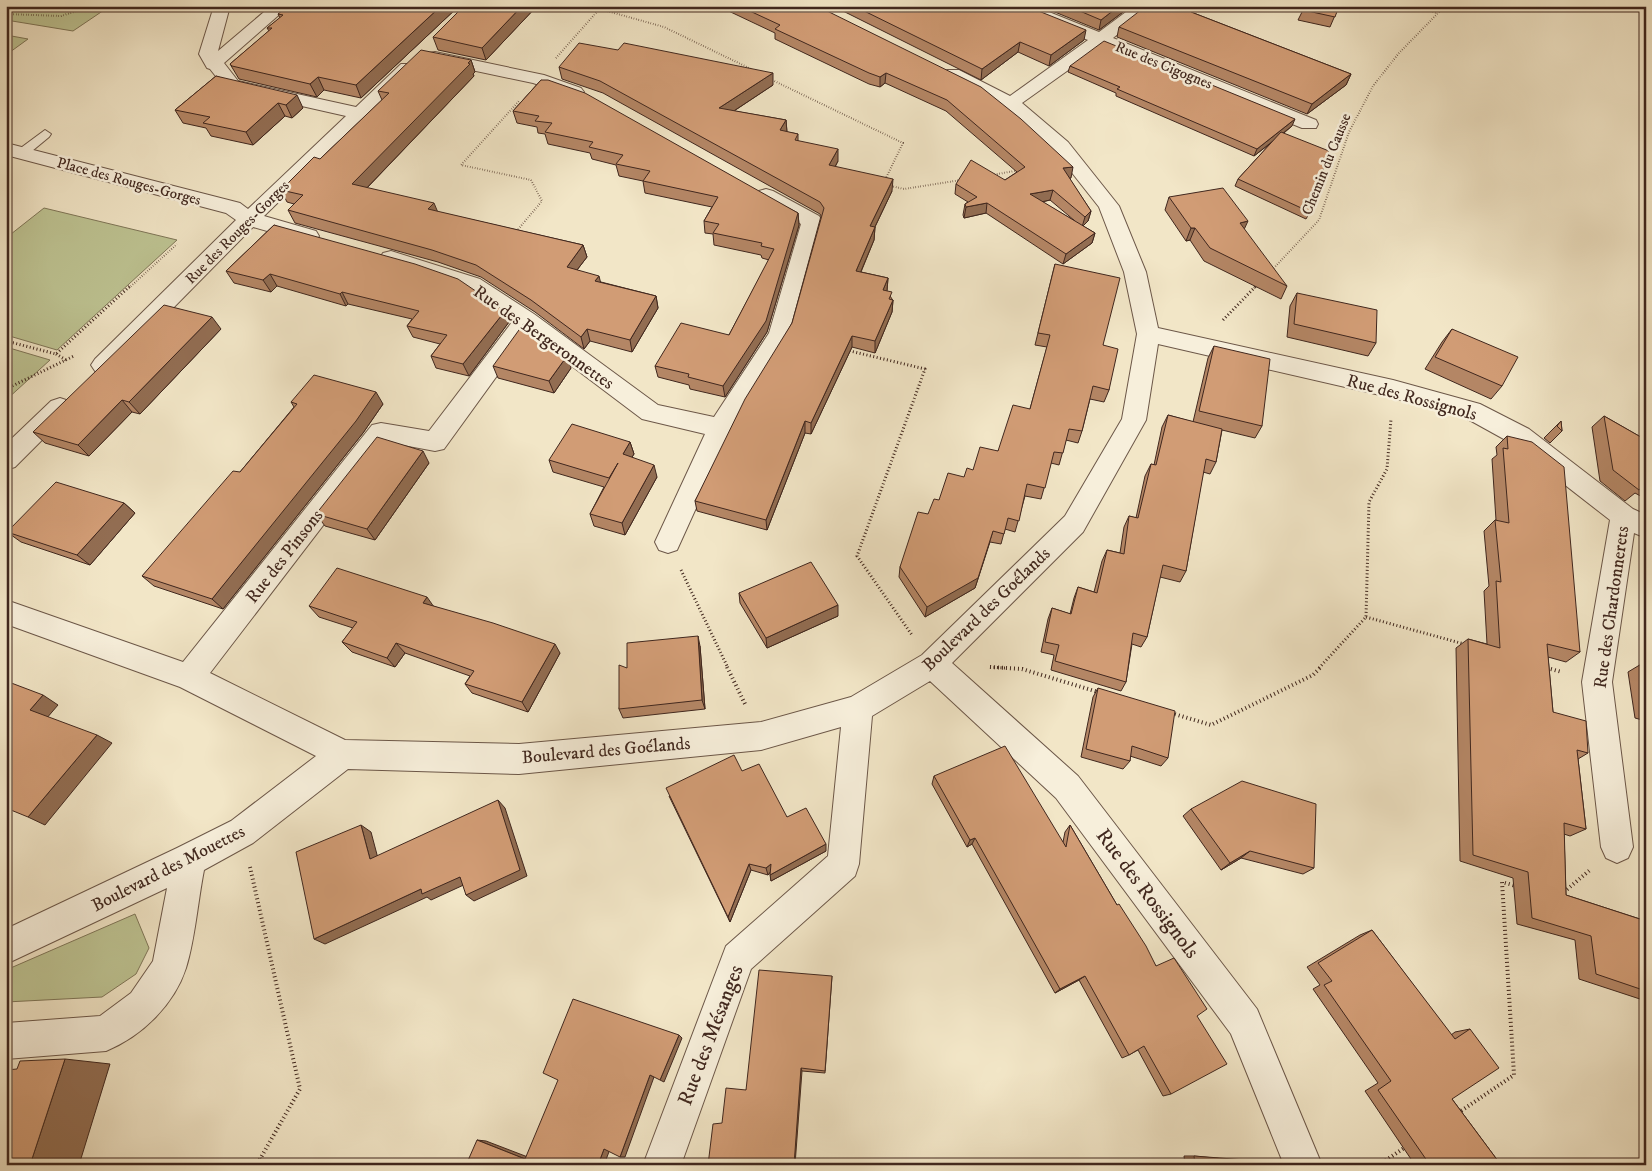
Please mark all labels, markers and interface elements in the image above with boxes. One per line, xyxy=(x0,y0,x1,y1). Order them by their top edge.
street label: Rue des Cigognes xyxy=(1112,37,1215,94)
street label: Chemin du Causse xyxy=(1297,111,1355,218)
street label: Place des Rouges-Gorges xyxy=(55,153,203,210)
street label: Rue des Rouges-Gorges xyxy=(181,176,293,288)
street label: Rue des Bergeronnettes xyxy=(469,281,618,395)
street label: Rue des Rossignols xyxy=(1344,370,1479,426)
street label: Rue des Pinsons xyxy=(241,505,328,608)
street label: Rue des Chardonnerets xyxy=(1590,524,1634,690)
street label: Boulevard des Goélands xyxy=(918,543,1055,676)
street label: Boulevard des Goélands xyxy=(521,733,691,769)
street label: Boulevard des Mouettes xyxy=(88,821,249,917)
street label: Rue des Rossignols xyxy=(1090,823,1205,964)
street label: Rue des Mésanges xyxy=(672,961,750,1109)

